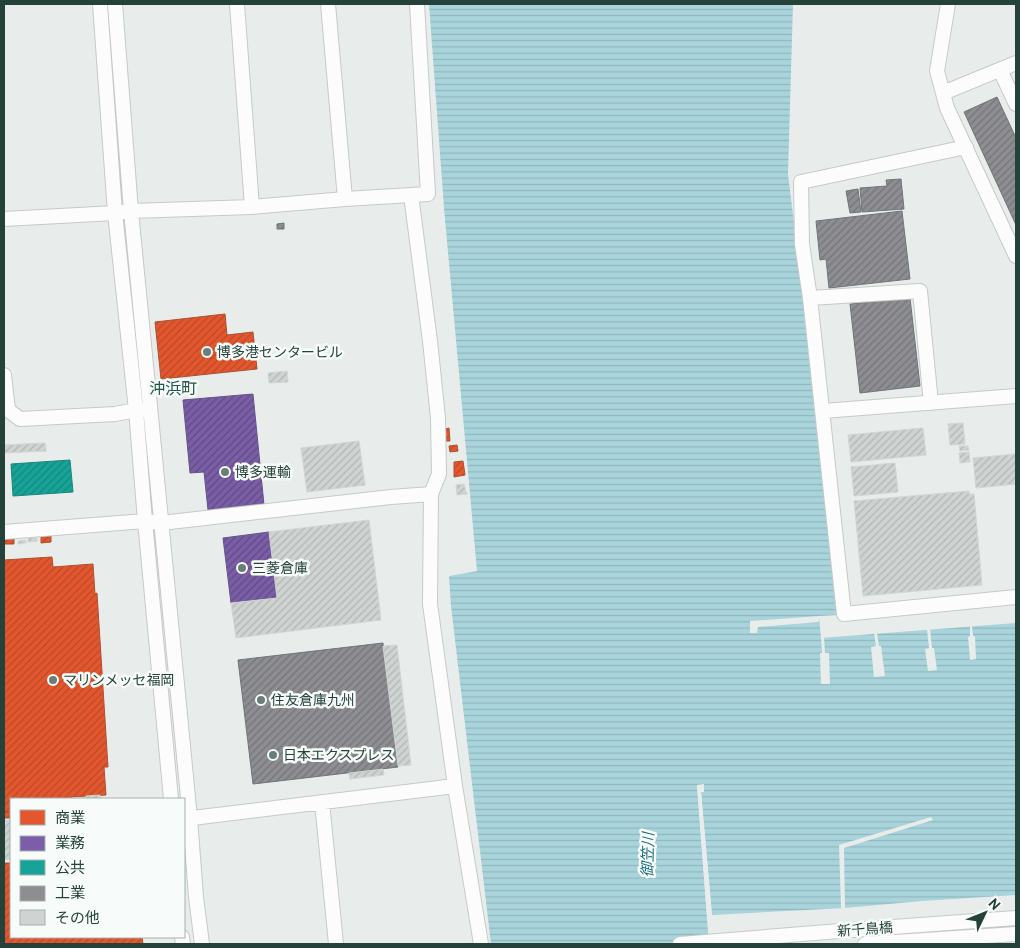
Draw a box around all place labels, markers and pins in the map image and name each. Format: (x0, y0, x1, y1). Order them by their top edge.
place label: 博多港センタービル (217, 344, 343, 362)
marker: 博多港センタービル (201, 346, 213, 358)
place label: 博多運輸 (235, 464, 291, 482)
marker: 博多運輸 (219, 466, 231, 478)
place label: 三菱倉庫 (252, 561, 308, 578)
marker: 三菱倉庫 (236, 562, 248, 574)
place label: マリンメッセ福岡 (63, 673, 175, 690)
marker: マリンメッセ福岡 (47, 674, 59, 686)
place label: 住友倉庫九州 (271, 692, 355, 710)
marker: 住友倉庫九州 (255, 694, 267, 706)
place label: 日本エクスプレス (283, 748, 395, 765)
marker: 日本エクスプレス (267, 749, 279, 761)

